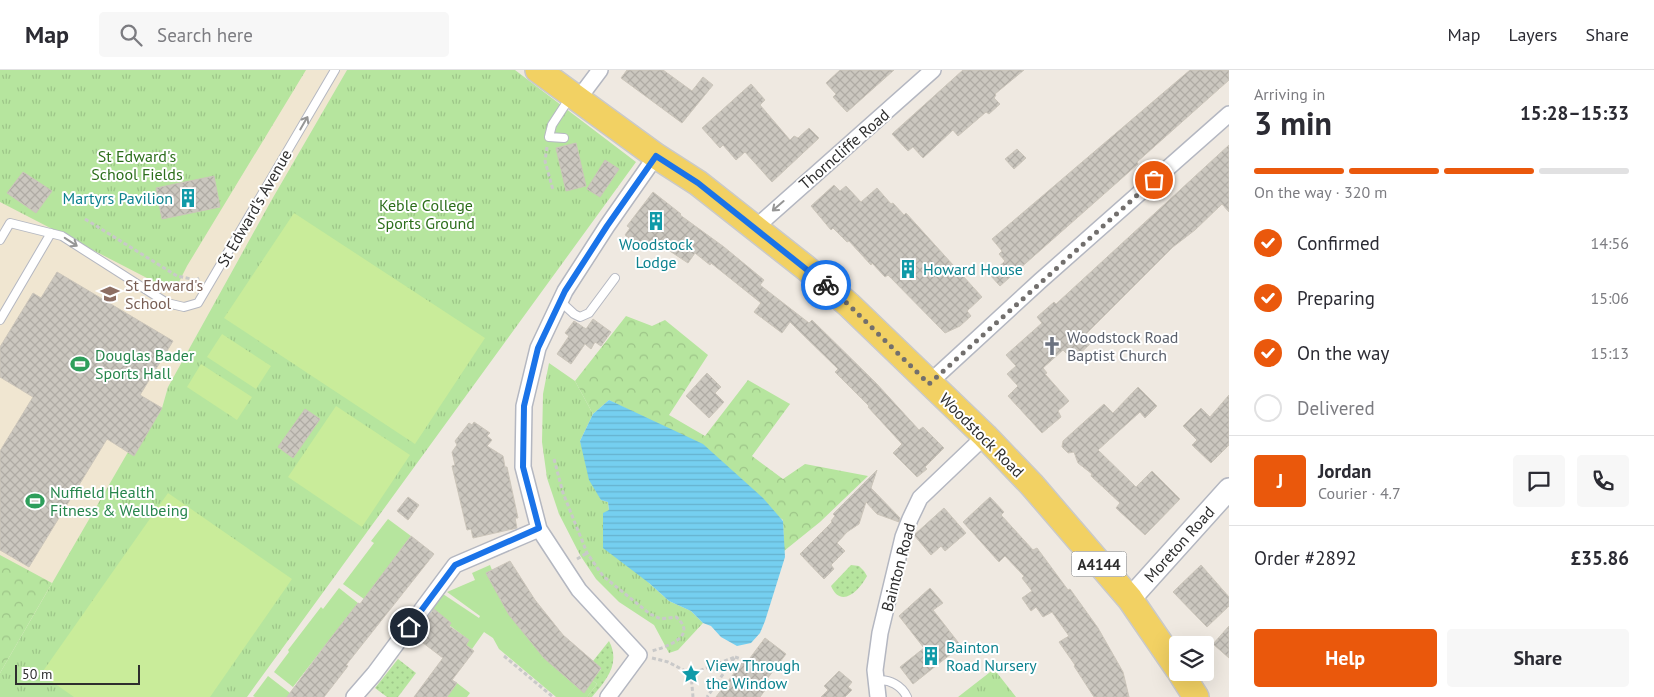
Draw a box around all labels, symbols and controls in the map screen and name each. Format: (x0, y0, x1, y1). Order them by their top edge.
search box (99, 12, 449, 57)
text: Map (25, 19, 69, 50)
icon: search (117, 21, 145, 49)
text: Search here (157, 23, 253, 47)
text: Map (1448, 23, 1480, 46)
text: Layers (1508, 23, 1557, 46)
text: Share (1585, 23, 1629, 46)
text: Arriving in (1254, 84, 1325, 104)
text: 15:28–15:33 (1520, 101, 1629, 125)
text: 3 min (1254, 102, 1332, 144)
street label: Thorncliffe Road (795, 104, 893, 194)
one-way arrow (299, 116, 309, 130)
park label: St Edward's School Fields (91, 146, 183, 184)
street label: St Edward's Avenue (212, 146, 296, 270)
pin (1133, 159, 1175, 201)
icon: bag (1140, 166, 1168, 194)
text: On the way · 320 m (1254, 182, 1387, 202)
building icon: Martyrs Pavilion (177, 187, 199, 209)
place label: Martyrs Pavilion (63, 188, 173, 208)
park label: Keble College Sports Ground (377, 195, 475, 233)
one-way arrow (772, 200, 785, 212)
building icon: Woodstock Lodge (645, 210, 667, 232)
icon: check (1254, 229, 1282, 257)
text: Confirmed (1297, 231, 1380, 255)
text: 14:56 (1591, 233, 1629, 253)
place label: Woodstock Lodge (619, 234, 693, 272)
one-way arrow (64, 237, 78, 247)
building icon: Howard House (897, 258, 919, 280)
place label: Howard House (923, 259, 1023, 279)
courier (801, 260, 851, 310)
icon: bike (812, 271, 840, 299)
place label: St Edward's School (125, 275, 204, 313)
school or university icon: St Edward's School (99, 283, 121, 305)
icon: check (1254, 284, 1282, 312)
text: Preparing (1297, 286, 1375, 310)
text: 15:06 (1591, 288, 1629, 308)
place label: Woodstock Road Baptist Church (1067, 327, 1178, 365)
church icon: Woodstock Road Baptist Church (1041, 335, 1063, 357)
icon: check (1254, 339, 1282, 367)
text: On the way (1297, 341, 1389, 365)
text: 15:13 (1591, 343, 1629, 363)
place label: Douglas Bader Sports Hall (95, 345, 195, 383)
sports icon: Douglas Bader Sports Hall (69, 353, 91, 375)
street label: Woodstock Road (936, 389, 1028, 481)
text: Delivered (1297, 396, 1375, 420)
button: chat (1513, 455, 1565, 507)
button: phone (1577, 455, 1629, 507)
text: Jordan (1318, 459, 1371, 483)
text: J (1277, 469, 1283, 493)
place label: Nuffield Health Fitness & Wellbeing (50, 482, 188, 520)
text: Courier · 4.7 (1318, 483, 1401, 503)
sports icon: Nuffield Health Fitness & Wellbeing (24, 490, 46, 512)
street label: Moreton Road (1140, 502, 1218, 586)
street label: Bainton Road (877, 520, 919, 614)
text: Order #2892 (1254, 546, 1357, 570)
text: £35.86 (1570, 546, 1629, 570)
road number: A4144 (1072, 552, 1126, 576)
pin (388, 606, 430, 648)
icon: home (395, 613, 423, 641)
button: Help (1254, 629, 1437, 687)
button: Share (1447, 629, 1629, 687)
map controls (1169, 636, 1214, 681)
button: layers (1169, 636, 1214, 681)
place label: Bainton Road Nursery (946, 637, 1037, 675)
building icon: Bainton Road Nursery (920, 645, 942, 667)
place label: View Through the Window (705, 655, 800, 693)
scale bar (15, 662, 140, 685)
place icon: View Through the Window (680, 663, 702, 685)
text: 50 m (22, 665, 52, 683)

